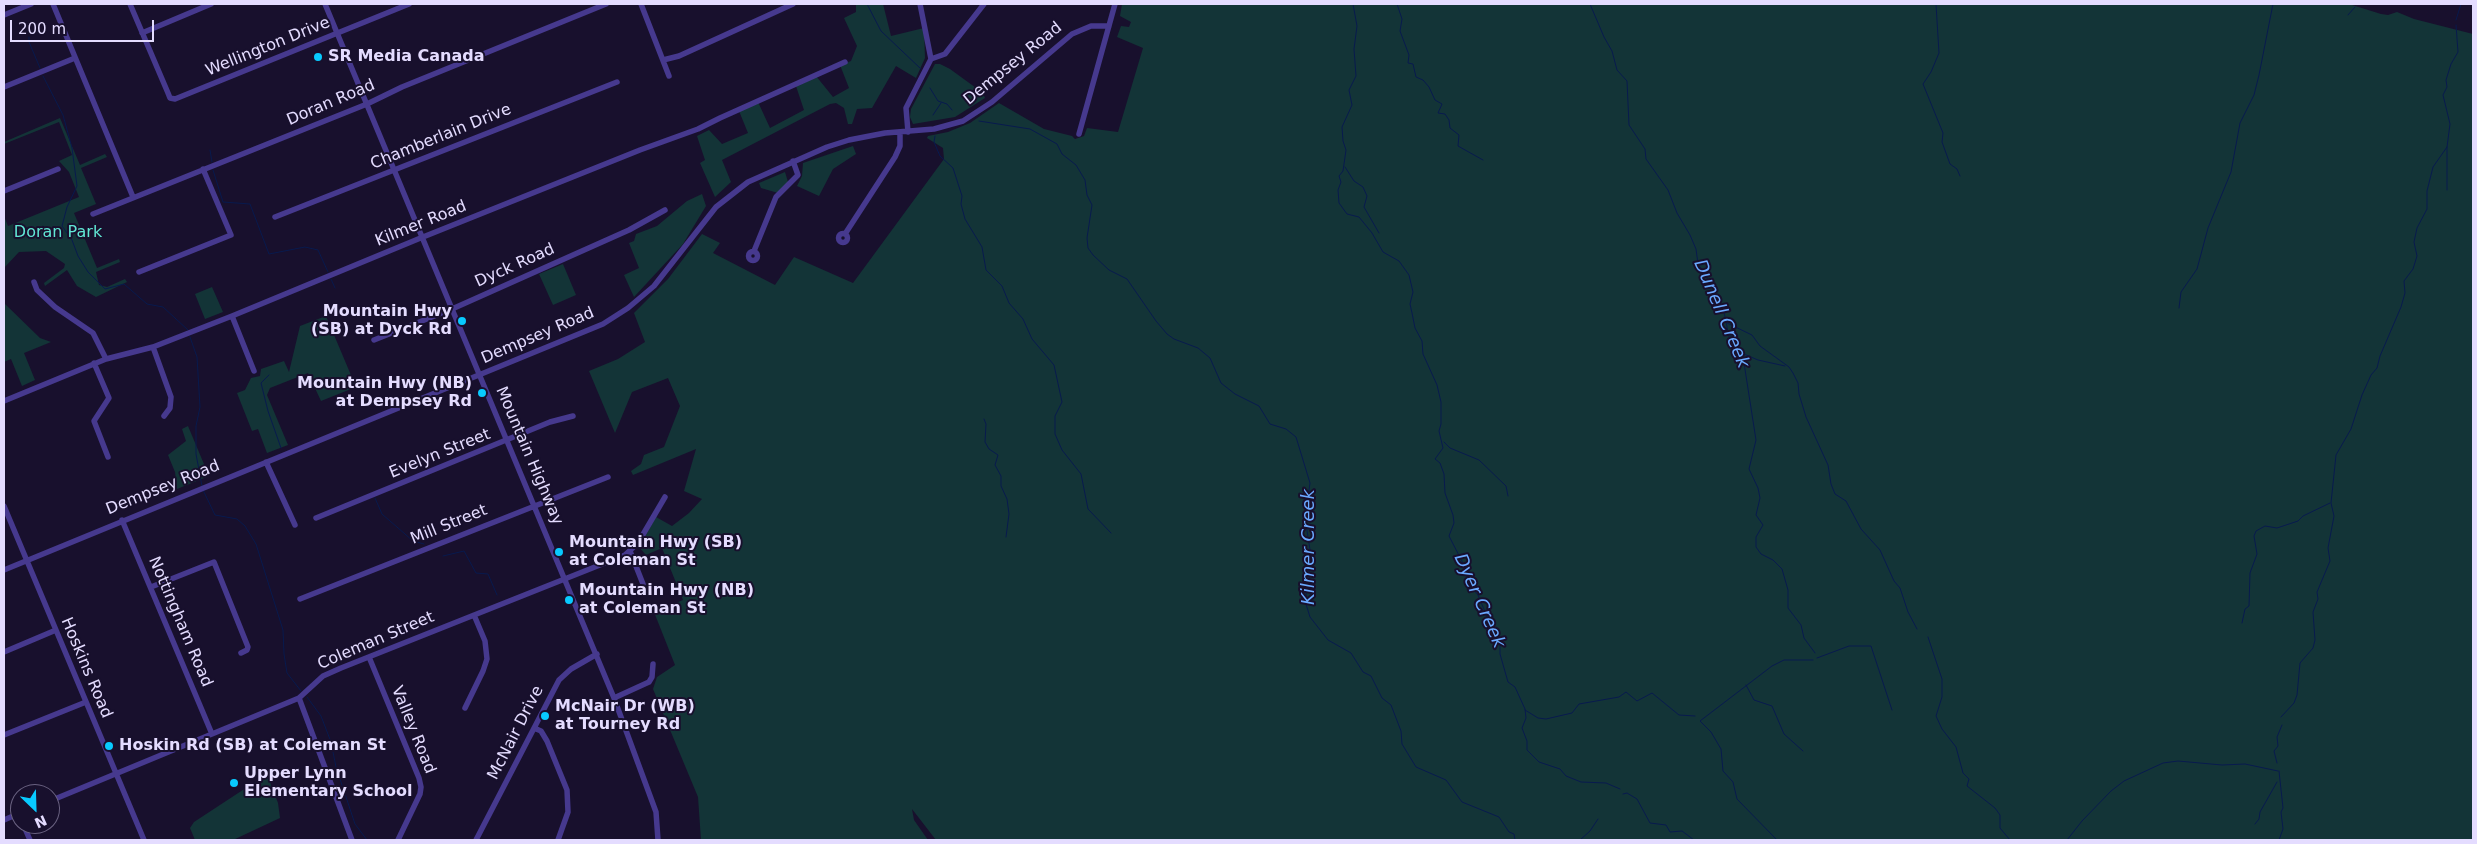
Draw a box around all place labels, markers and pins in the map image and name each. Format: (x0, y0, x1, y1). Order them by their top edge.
place label: SR Media Canada (328, 47, 484, 67)
marker: SR Media Canada (312, 51, 324, 63)
place label: Mountain Hwy (SB) at Dyck Rd (311, 302, 452, 340)
marker: Mountain Hwy (SB) at Dyck Rd (456, 315, 468, 327)
place label: Mountain Hwy (NB) at Dempsey Rd (297, 374, 472, 412)
marker: Mountain Hwy (NB) at Dempsey Rd (476, 387, 488, 399)
place label: Mountain Hwy (SB) at Coleman St (569, 533, 742, 571)
marker: Mountain Hwy (SB) at Coleman St (553, 546, 565, 558)
place label: Mountain Hwy (NB) at Coleman St (579, 581, 754, 619)
marker: Mountain Hwy (NB) at Coleman St (563, 594, 575, 606)
place label: McNair Dr (WB) at Tourney Rd (555, 697, 695, 735)
marker: McNair Dr (WB) at Tourney Rd (539, 710, 551, 722)
place label: Hoskin Rd (SB) at Coleman St (119, 736, 386, 756)
marker: Hoskin Rd (SB) at Coleman St (103, 740, 115, 752)
place label: Upper Lynn Elementary School (244, 764, 412, 802)
marker: Upper Lynn Elementary School (228, 777, 240, 789)

